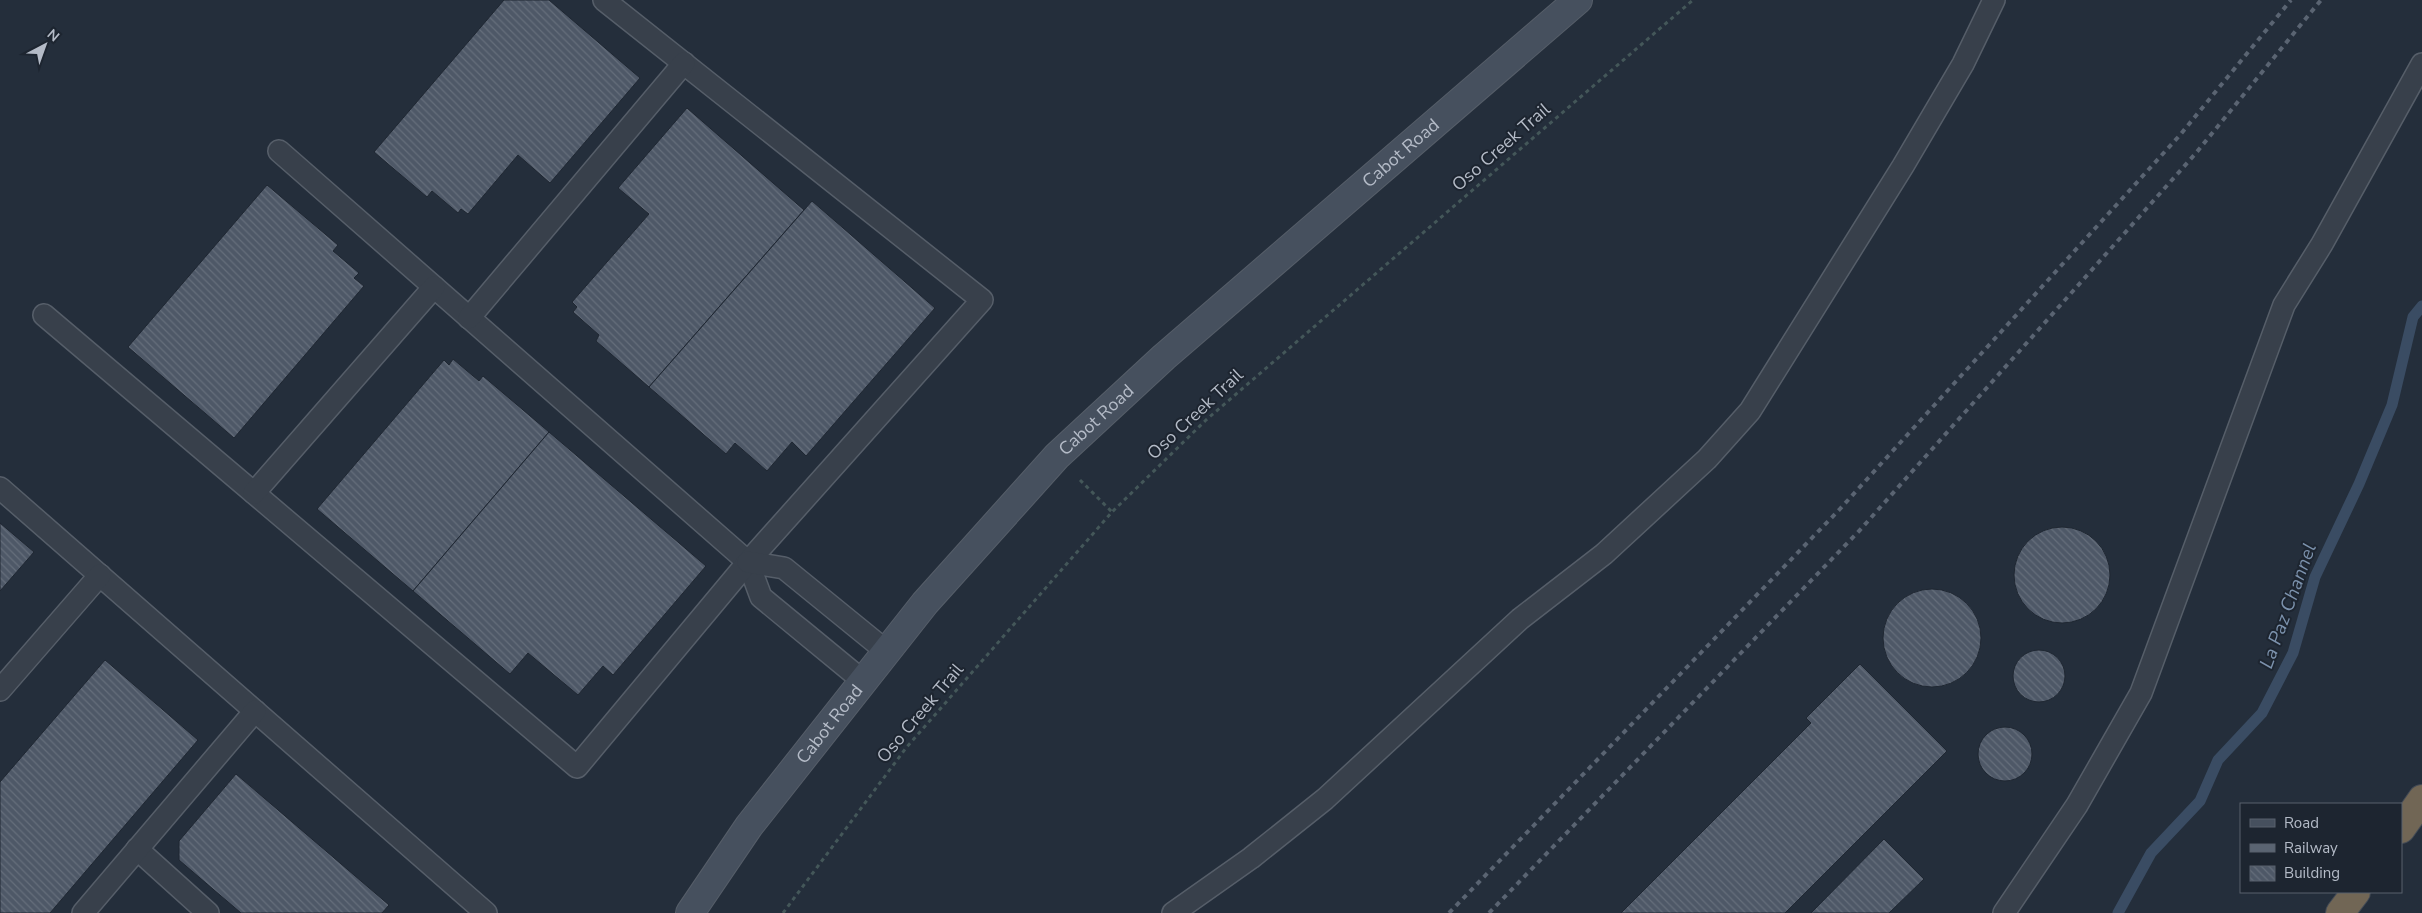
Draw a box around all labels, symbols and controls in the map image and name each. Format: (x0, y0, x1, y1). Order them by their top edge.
north arrow (20, 20, 70, 70)
text: N (43, 25, 63, 46)
street label: Oso Creek Trail (1447, 97, 1556, 196)
street label: Cabot Road (1357, 113, 1444, 193)
street label: Oso Creek Trail (1142, 363, 1249, 465)
street label: Cabot Road (1053, 379, 1139, 461)
water label: La Paz Channel (2253, 540, 2323, 672)
street label: Oso Creek Trail (871, 658, 969, 768)
street label: Cabot Road (791, 679, 868, 769)
legend (2240, 803, 2402, 893)
text: Road (2284, 813, 2319, 833)
text: Railway (2284, 838, 2338, 858)
text: Building (2284, 863, 2340, 883)

